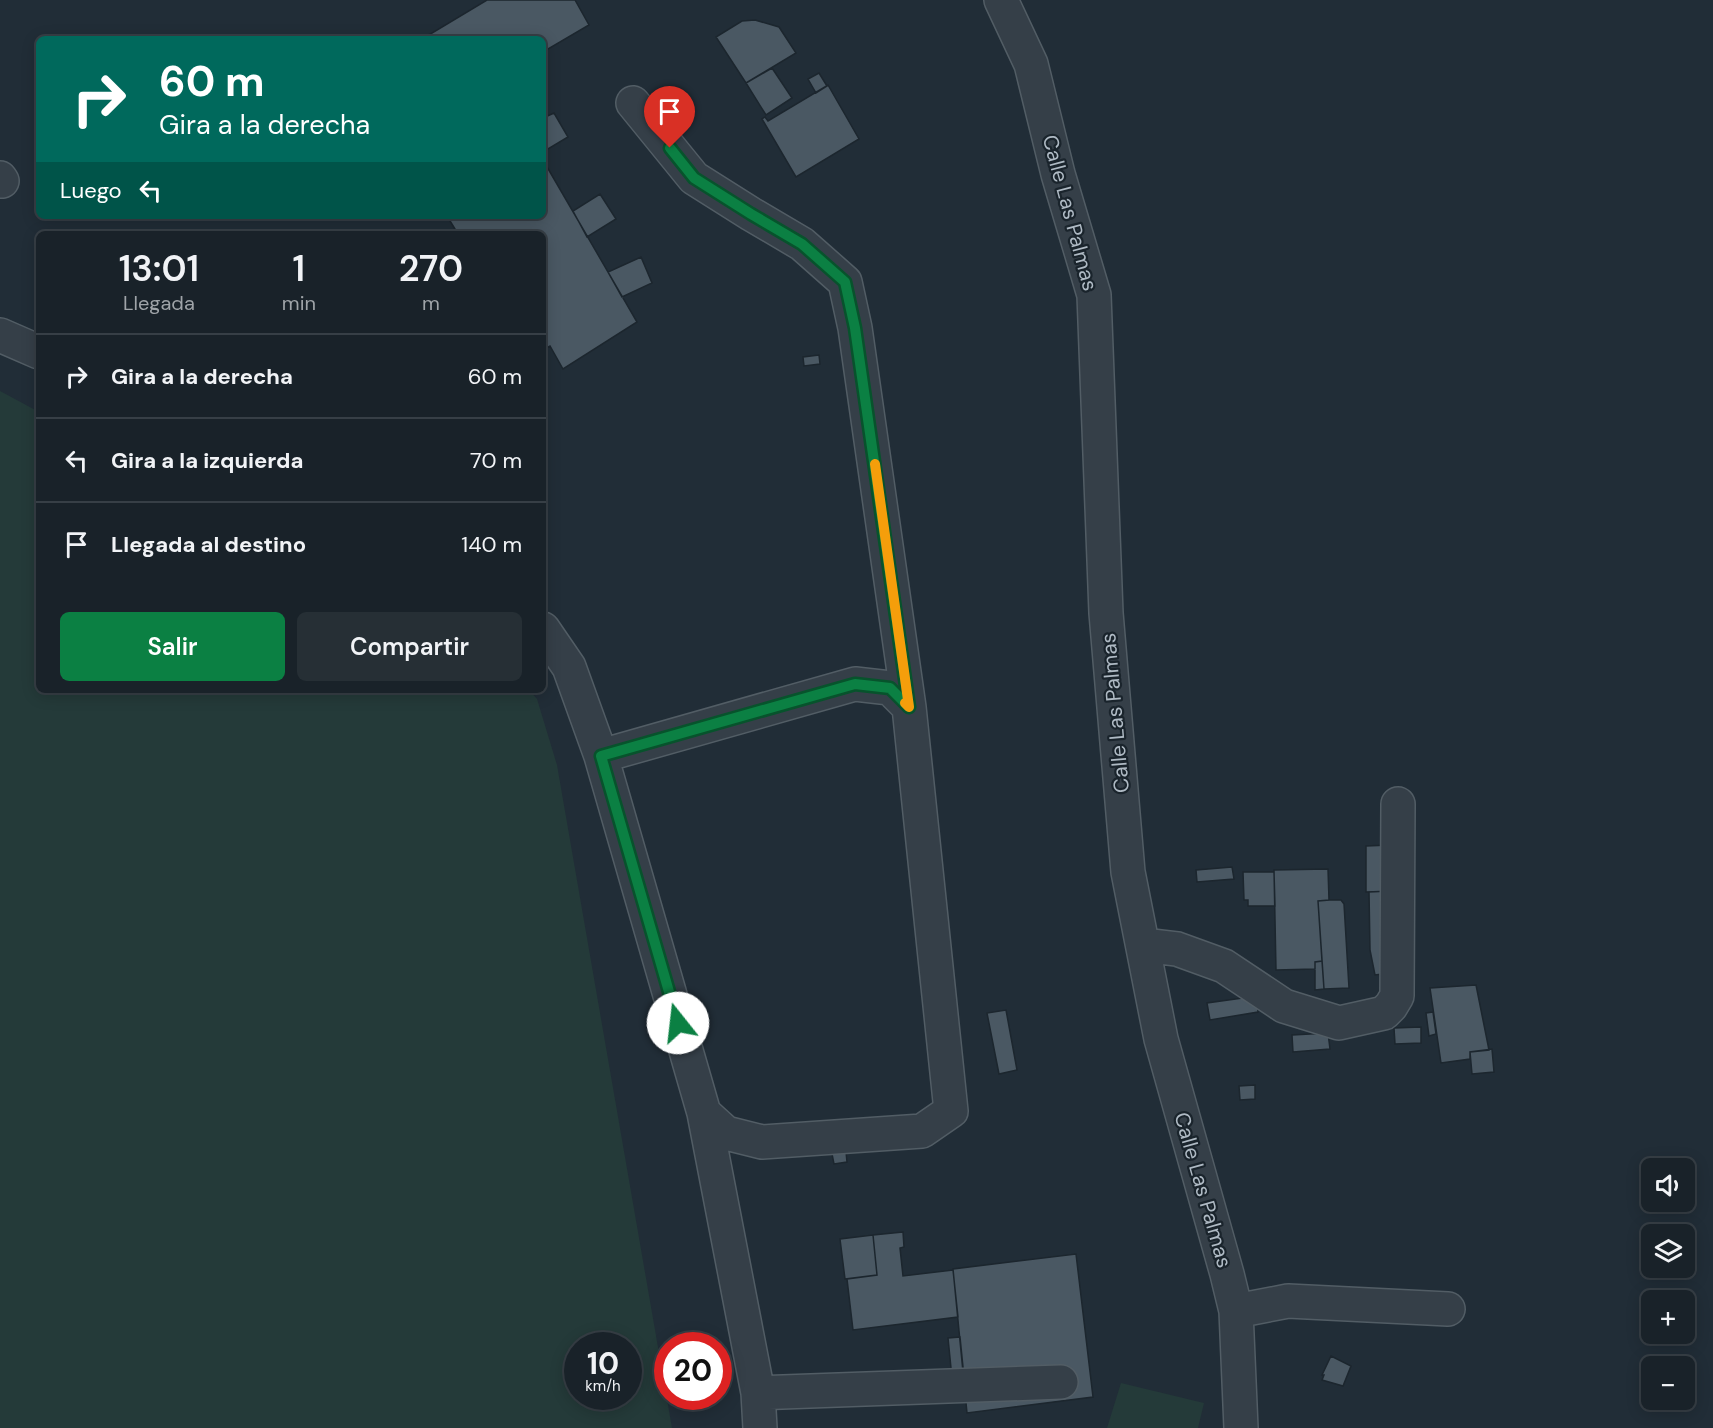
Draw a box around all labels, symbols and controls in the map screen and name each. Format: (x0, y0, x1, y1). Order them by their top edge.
text: 60 m (159, 54, 265, 109)
icon: right (60, 60, 138, 138)
pin (644, 86, 695, 148)
icon: arrive (653, 95, 686, 128)
text: Gira a la derecha (159, 107, 370, 142)
street label: Calle Las Palmas (1036, 132, 1104, 294)
icon: left (134, 174, 167, 207)
text: Luego (60, 176, 122, 205)
text: 13:01 (119, 245, 199, 292)
text: 1 (293, 245, 305, 292)
text: 270 (399, 245, 463, 292)
text: Llegada (123, 290, 195, 316)
text: min (282, 290, 316, 316)
text: m (422, 290, 440, 316)
icon: right (60, 360, 93, 393)
text: Gira a la derecha (111, 362, 293, 391)
text: 60 m (468, 362, 522, 391)
icon: left (60, 444, 93, 477)
text: Gira a la izquierda (111, 446, 303, 475)
text: 70 m (470, 446, 522, 475)
icon: arrive (60, 528, 93, 561)
text: Llegada al destino (111, 530, 306, 559)
text: 140 m (461, 530, 522, 559)
button: Salir (60, 612, 285, 681)
button: Compartir (297, 612, 522, 681)
street label: Calle Las Palmas (1094, 632, 1136, 794)
position arrow (646, 991, 710, 1055)
street label: Calle Las Palmas (1167, 1109, 1239, 1271)
map controls (1641, 1158, 1695, 1410)
button: sound (1641, 1158, 1695, 1212)
button: layers (1641, 1224, 1695, 1278)
button: + (1641, 1290, 1695, 1344)
speed limit sign: 20 (654, 1332, 732, 1410)
text: 10 (587, 1344, 619, 1383)
button: − (1641, 1356, 1695, 1410)
text: km/h (585, 1376, 621, 1396)

